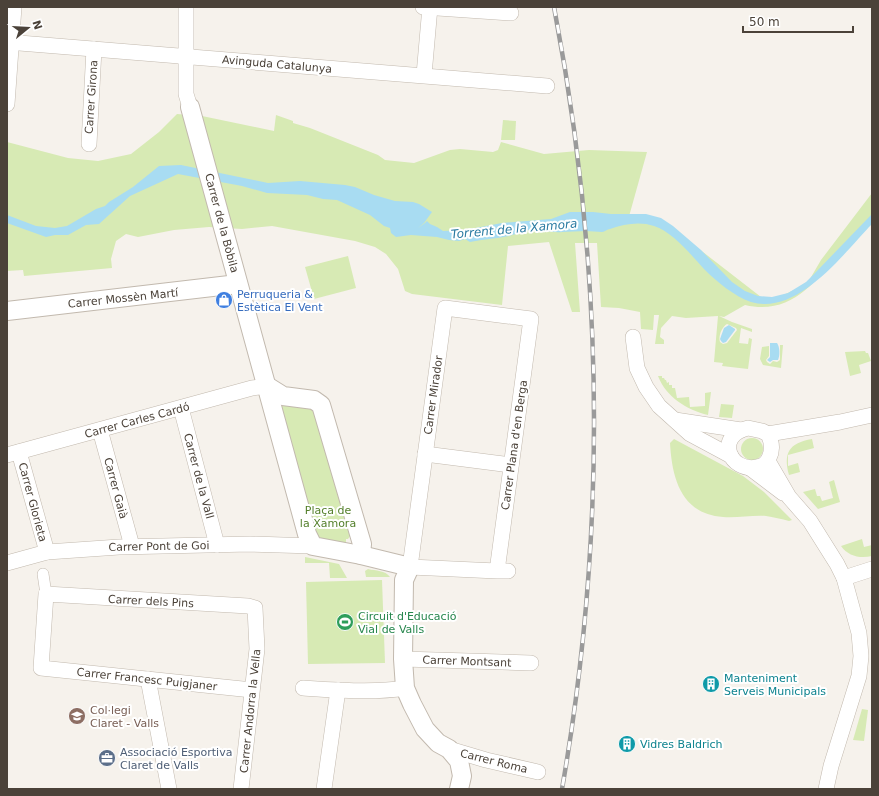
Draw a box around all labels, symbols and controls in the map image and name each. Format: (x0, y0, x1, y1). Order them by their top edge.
north arrow (8, 8, 48, 48)
scale bar (743, 8, 853, 34)
text: 50 m (749, 15, 780, 29)
text: N (29, 19, 45, 31)
street label: Avinguda Catalunya (221, 53, 332, 76)
street label: Carrer Girona (82, 60, 101, 134)
street label: Carrer de la Bòbila (202, 172, 241, 274)
water label: Torrent de la Xamora (450, 217, 578, 241)
street label: Carrer Mossèn Martí (67, 286, 180, 311)
place label: Perruqueria & Estètica El Vent (237, 288, 323, 314)
shop icon: Perruqueria & Estètica El Vent (214, 290, 234, 310)
street label: Carrer Mirador (422, 354, 446, 436)
street label: Carrer Plana d'en Berga (499, 379, 530, 511)
street label: Carrer Carles Cardó (83, 400, 191, 441)
street label: Carrer de la Vall (181, 432, 216, 520)
street label: Carrer Gaià (101, 456, 130, 520)
street label: Carrer Glorieta (16, 461, 49, 543)
park label: Plaça de la Xamora (300, 504, 356, 530)
street label: Carrer Pont de Goi (108, 539, 210, 554)
street label: Carrer dels Pins (108, 593, 195, 610)
place label: Circuit d'Educació Vial de Valls (358, 610, 457, 636)
sports icon: Circuit d'Educació Vial de Valls (335, 612, 355, 632)
street label: Carrer Andorra la Vella (238, 648, 263, 774)
street label: Carrer Montsant (422, 653, 512, 670)
street label: Carrer Francesc Puigjaner (76, 666, 218, 693)
place label: Manteniment Serveis Municipals (724, 672, 826, 698)
building icon: Manteniment Serveis Municipals (701, 674, 721, 694)
place label: Col·legi Claret - Valls (90, 704, 159, 730)
school or university icon: Col·legi Claret - Valls (67, 706, 87, 726)
building icon: Vidres Baldrich (617, 734, 637, 754)
place label: Vidres Baldrich (640, 738, 723, 751)
place label: Associació Esportiva Claret de Valls (120, 746, 232, 772)
street label: Carrer Roma (459, 747, 529, 776)
office icon: Associació Esportiva Claret de Valls (97, 748, 117, 768)

